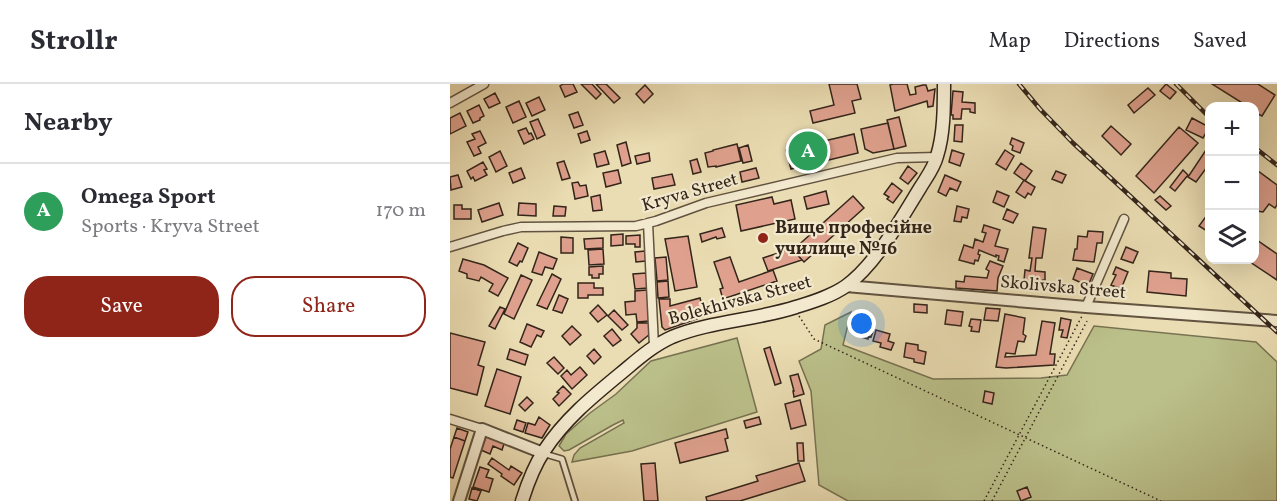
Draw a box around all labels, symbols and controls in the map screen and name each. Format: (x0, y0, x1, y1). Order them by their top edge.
text: Strollr (30, 22, 118, 61)
text: Map (989, 27, 1031, 56)
text: Directions (1064, 27, 1160, 56)
text: Saved (1193, 27, 1247, 56)
map controls (1205, 102, 1259, 264)
button: + (1205, 102, 1259, 156)
text: Nearby (24, 105, 113, 141)
pin: A (788, 128, 828, 174)
button: − (1205, 156, 1259, 210)
street label: Kryva Street (639, 167, 741, 219)
text: Omega Sport (81, 182, 215, 213)
text: A (36, 197, 51, 225)
text: 170 m (376, 197, 426, 225)
button: layers (1205, 210, 1259, 264)
text: Sports · Kryva Street (81, 213, 260, 241)
place label: Вище професійне училище №16 (775, 216, 932, 262)
marker: Вище професійне училище №16 (756, 231, 770, 245)
street label: Bolekhivska Street (666, 270, 814, 332)
street label: Skolivska Street (999, 270, 1127, 306)
button: Save (24, 276, 219, 337)
button: Share (231, 276, 426, 337)
your location (847, 309, 876, 338)

